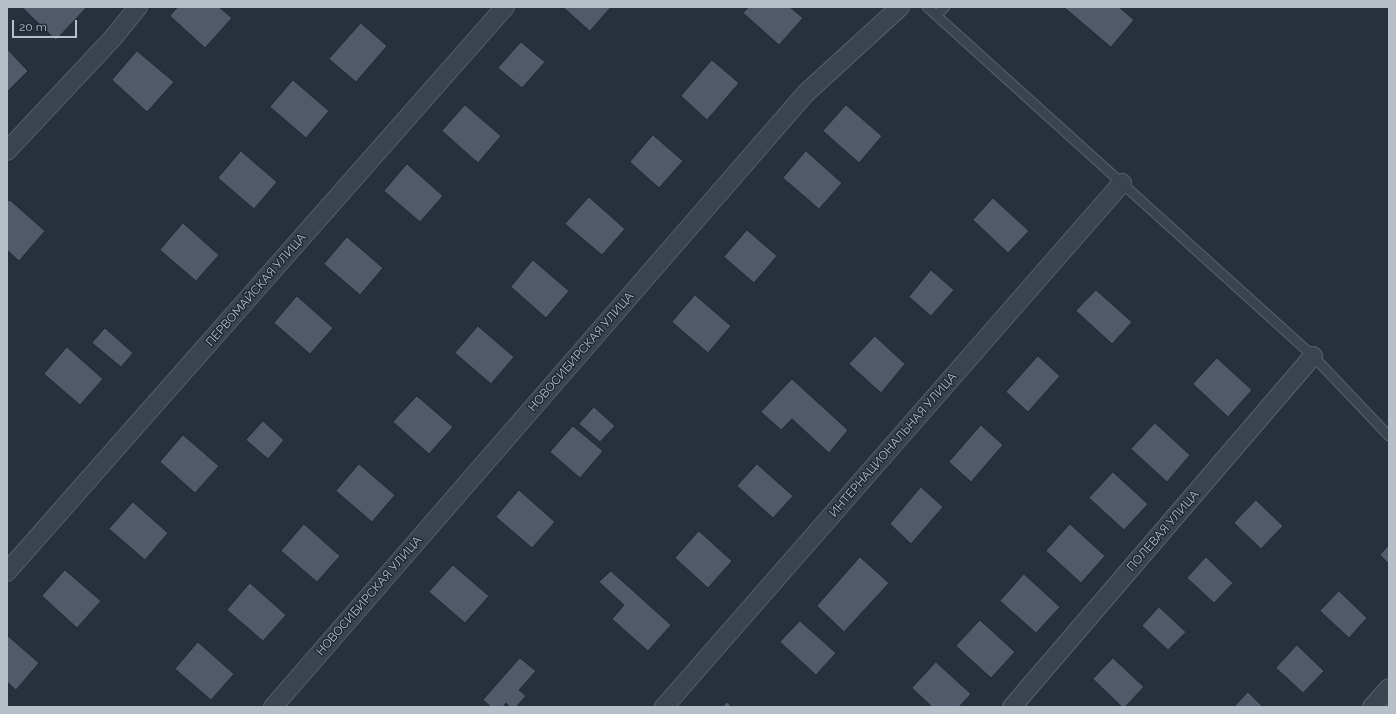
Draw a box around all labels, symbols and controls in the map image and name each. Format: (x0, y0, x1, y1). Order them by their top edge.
scale bar (14, 12, 79, 38)
text: 20 m (19, 20, 47, 34)
street label: ПЕРВОМАЙСКАЯ УЛИЦА (203, 231, 309, 349)
street label: НОВОСИБИРСКАЯ УЛИЦА (525, 289, 637, 415)
street label: ИНТЕРНАЦИОНАЛЬНАЯ УЛИЦА (826, 370, 960, 520)
street label: ПОЛЕВАЯ УЛИЦА (1124, 488, 1202, 574)
street label: НОВОСИБИРСКАЯ УЛИЦА (313, 533, 425, 659)

